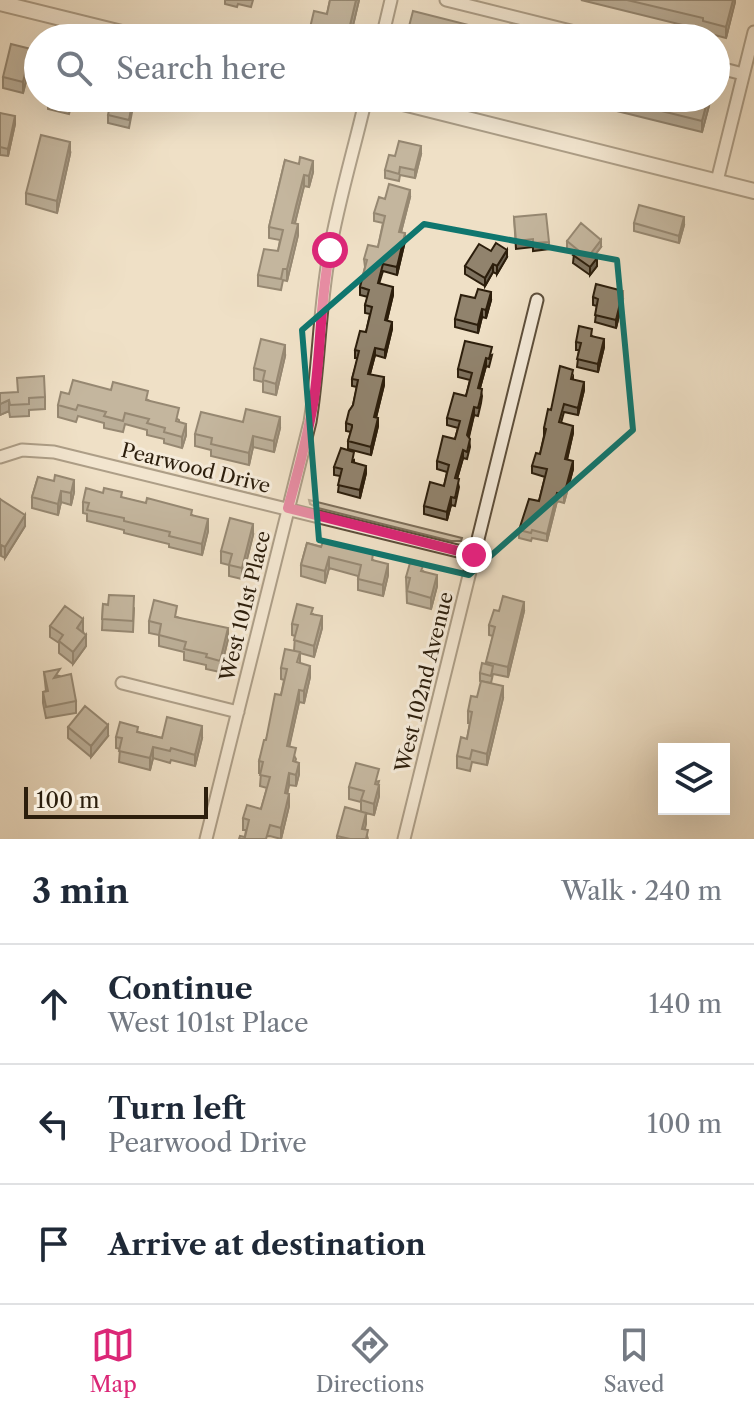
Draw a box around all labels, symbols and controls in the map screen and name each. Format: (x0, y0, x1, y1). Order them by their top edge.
search box (24, 24, 730, 112)
icon: search (52, 46, 96, 90)
text: Search here (116, 50, 286, 87)
route start (312, 232, 348, 268)
street label: Pearwood Drive (119, 438, 273, 498)
street label: West 101st Place (214, 528, 275, 685)
route end (456, 537, 492, 573)
street label: West 102nd Avenue (390, 589, 458, 776)
map controls (658, 743, 730, 815)
button: layers (658, 743, 730, 815)
scale bar (24, 783, 208, 819)
text: 100 m (36, 787, 99, 814)
text: 3 min (32, 870, 129, 912)
text: Walk · 240 m (561, 875, 722, 907)
text: Continue (108, 970, 253, 1007)
icon: ahead (32, 982, 76, 1026)
text: 140 m (648, 988, 722, 1020)
text: West 101st Place (108, 1007, 309, 1039)
text: Turn left (108, 1090, 245, 1127)
icon: left (32, 1102, 76, 1146)
text: 100 m (647, 1108, 722, 1140)
text: Pearwood Drive (108, 1127, 307, 1159)
icon: arrive (32, 1222, 76, 1266)
text: Arrive at destination (108, 1226, 426, 1263)
tab: Map (89, 1323, 137, 1398)
tab: Directions (316, 1323, 424, 1398)
tab: Saved (603, 1323, 664, 1398)

